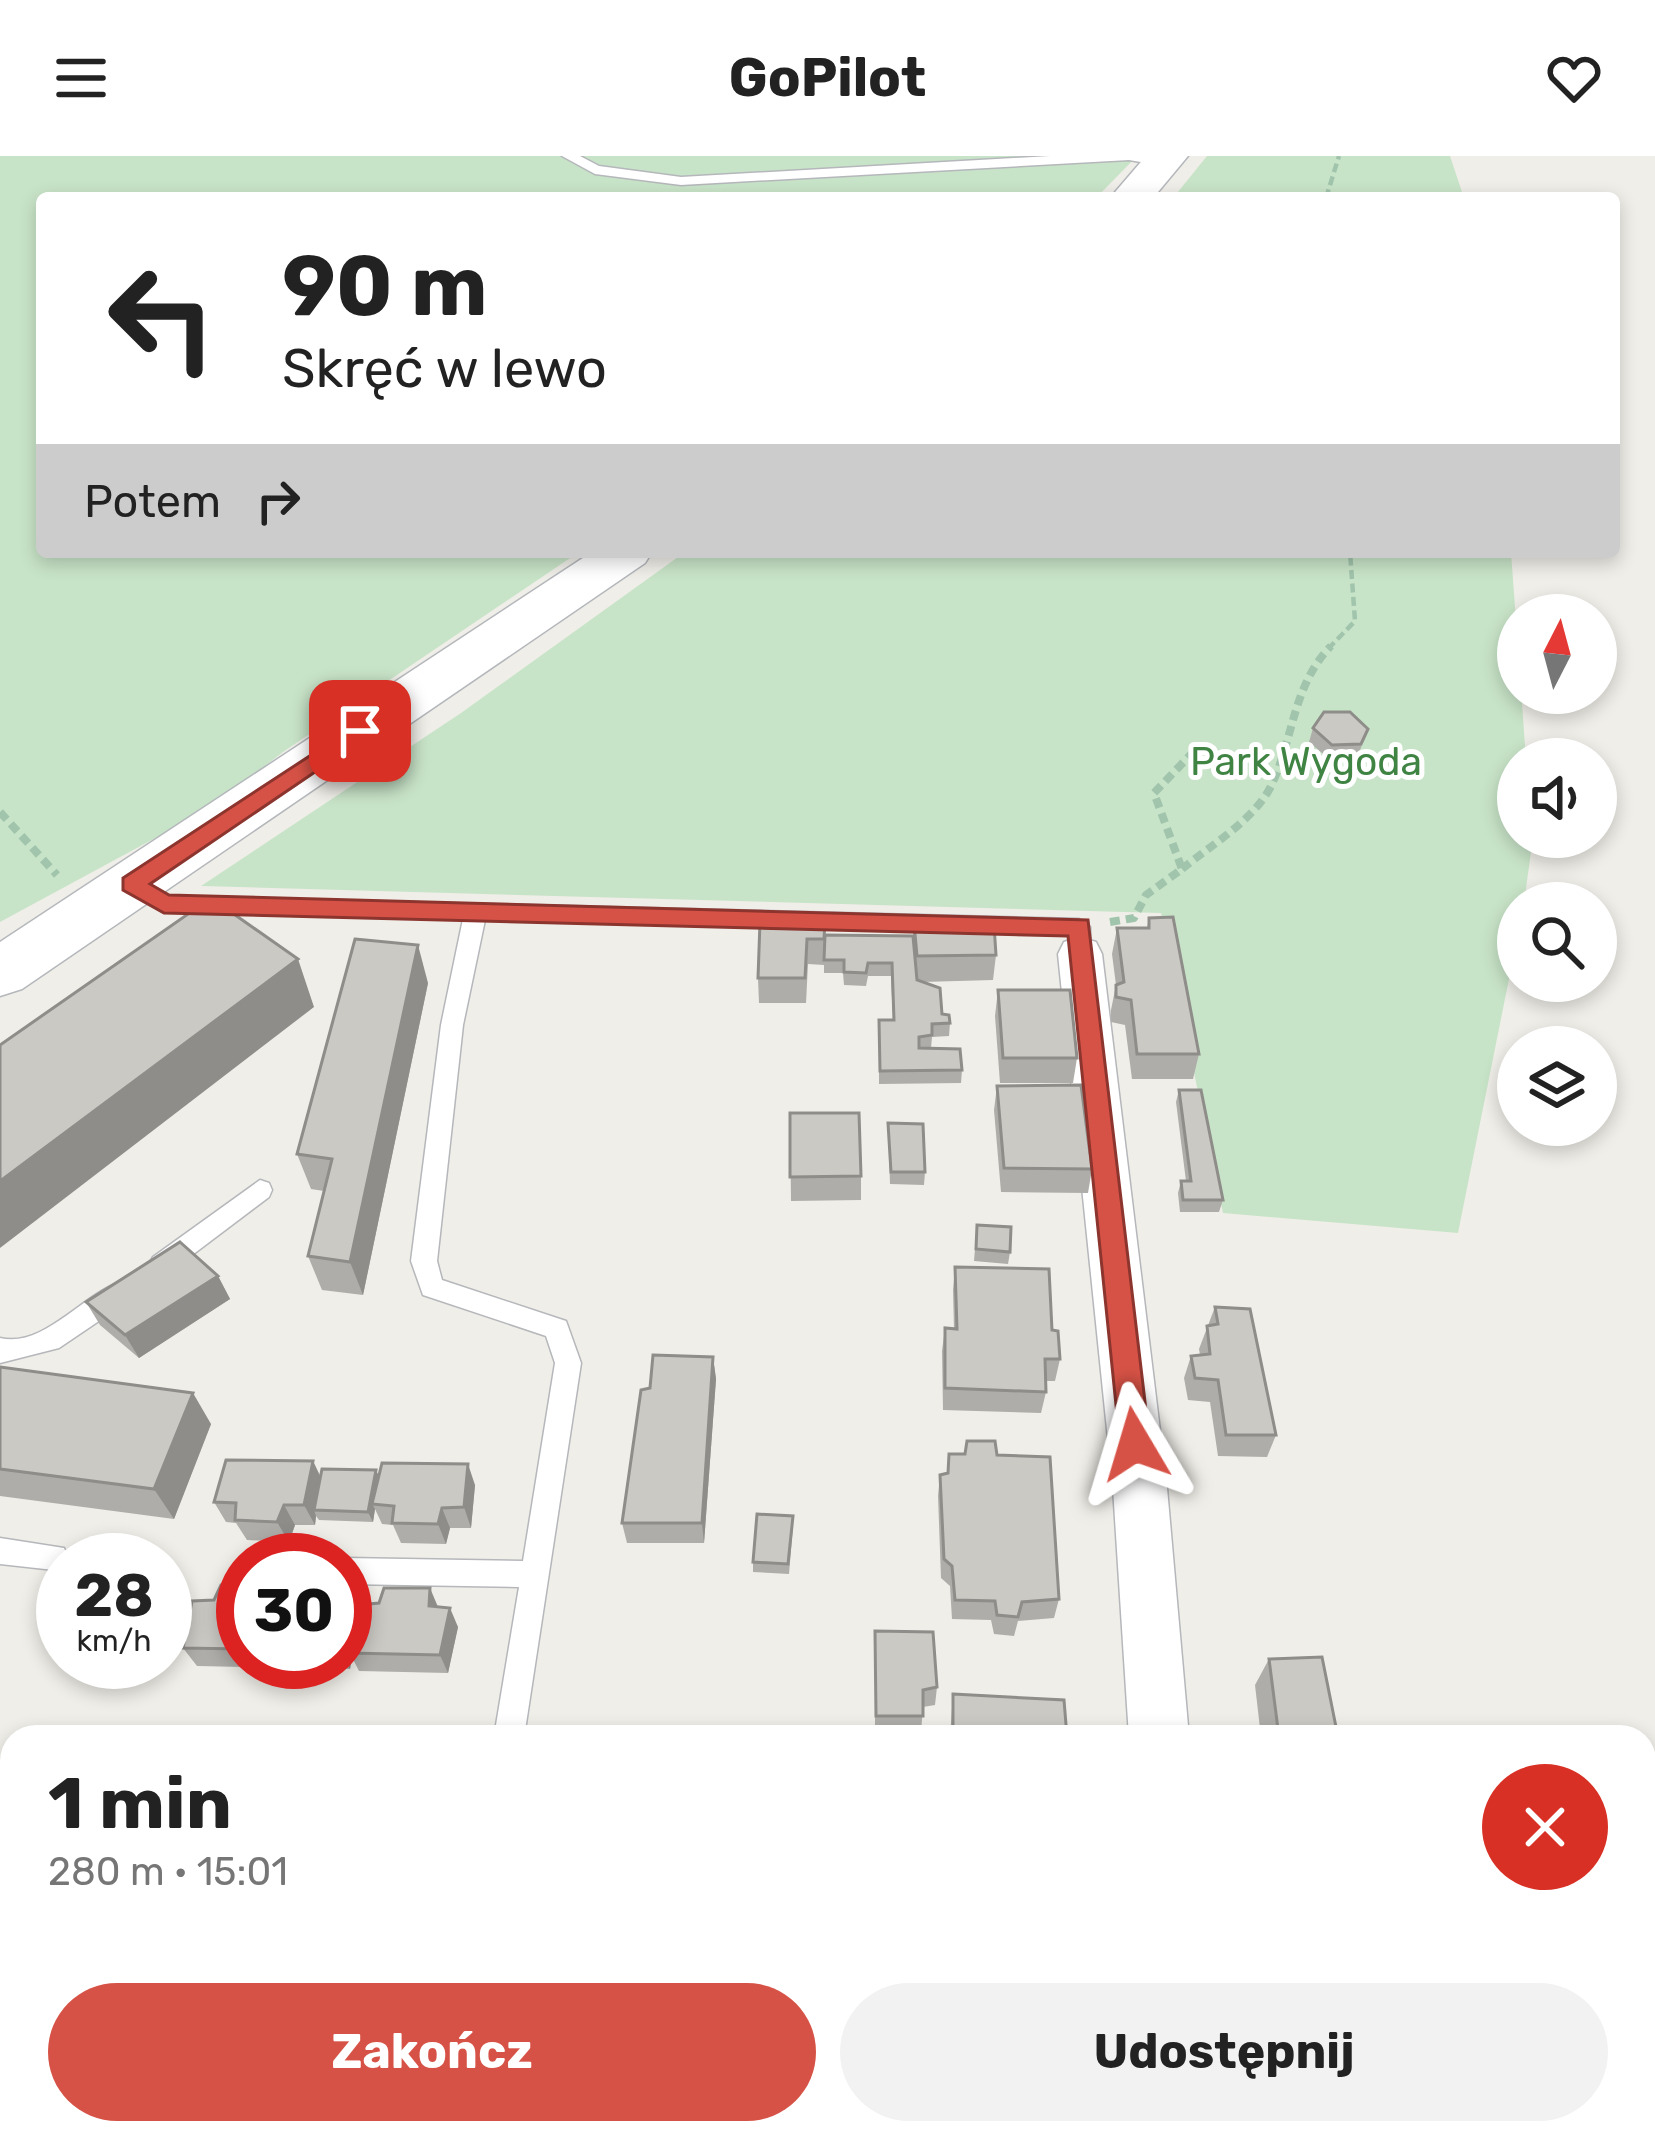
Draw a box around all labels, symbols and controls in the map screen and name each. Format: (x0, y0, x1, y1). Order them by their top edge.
icon: menu (48, 45, 114, 111)
icon: heart (1541, 45, 1607, 111)
text: GoPilot (729, 46, 926, 110)
text: 90 m (282, 236, 488, 336)
icon: left (84, 240, 240, 396)
text: Skręć w lewo (282, 337, 607, 401)
icon: right (245, 468, 311, 534)
text: Potem (84, 475, 221, 528)
north arrow (1497, 594, 1617, 714)
map controls (1497, 594, 1617, 1146)
pin (309, 680, 411, 782)
icon: arrive (327, 698, 393, 764)
button: sound (1497, 738, 1617, 858)
park label: Park Wygoda (1190, 739, 1422, 785)
button: search (1497, 882, 1617, 1002)
button: layers (1497, 1026, 1617, 1146)
position arrow (1072, 1381, 1198, 1507)
speed limit sign: 30 (216, 1533, 372, 1689)
text: 28 (74, 1560, 154, 1631)
text: km/h (77, 1623, 151, 1659)
text: 1 min (48, 1761, 232, 1846)
button: close (1482, 1764, 1608, 1890)
text: 280 m · 15:01 (48, 1849, 288, 1895)
button: Zakończ (48, 1983, 816, 2121)
button: Udostępnij (840, 1983, 1608, 2121)

